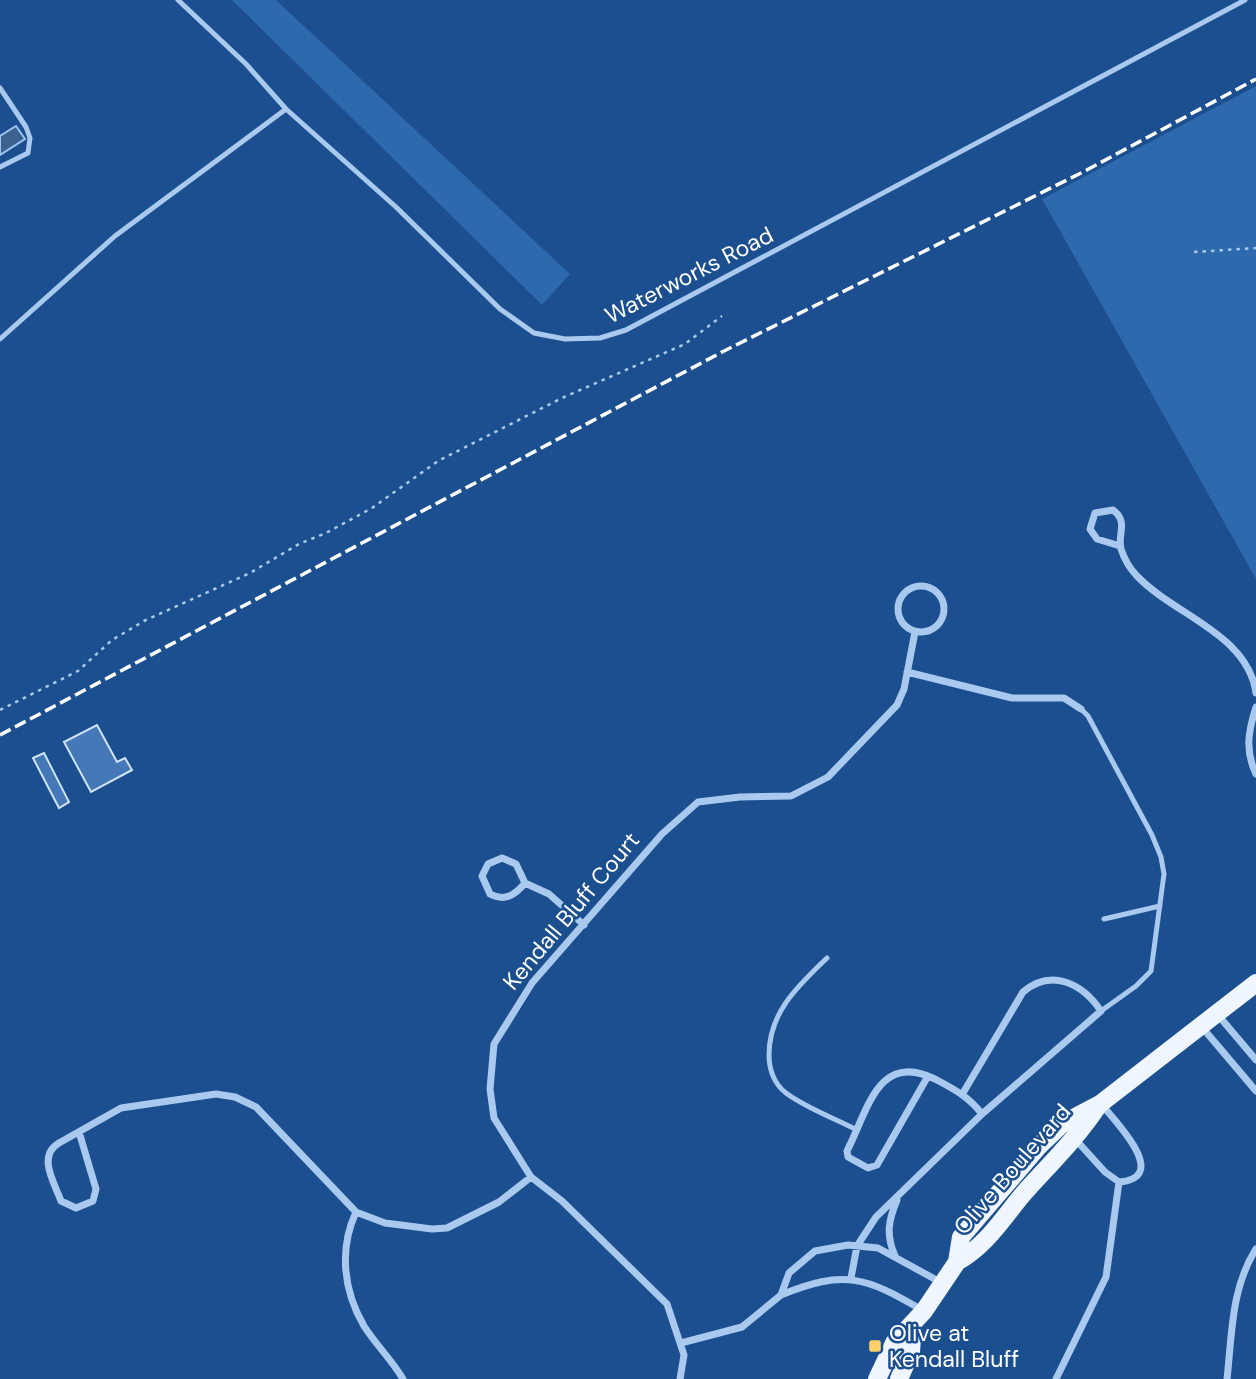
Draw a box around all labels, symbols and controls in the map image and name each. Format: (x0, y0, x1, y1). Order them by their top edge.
street label: Waterworks Road (600, 220, 778, 330)
street label: Kendall Bluff Court (496, 826, 646, 996)
street label: Olive Boulevard (947, 1097, 1077, 1241)
place label: Olive at Kendall Bluff (889, 1318, 1019, 1374)
marker: Olive at Kendall Bluff (867, 1338, 883, 1354)

